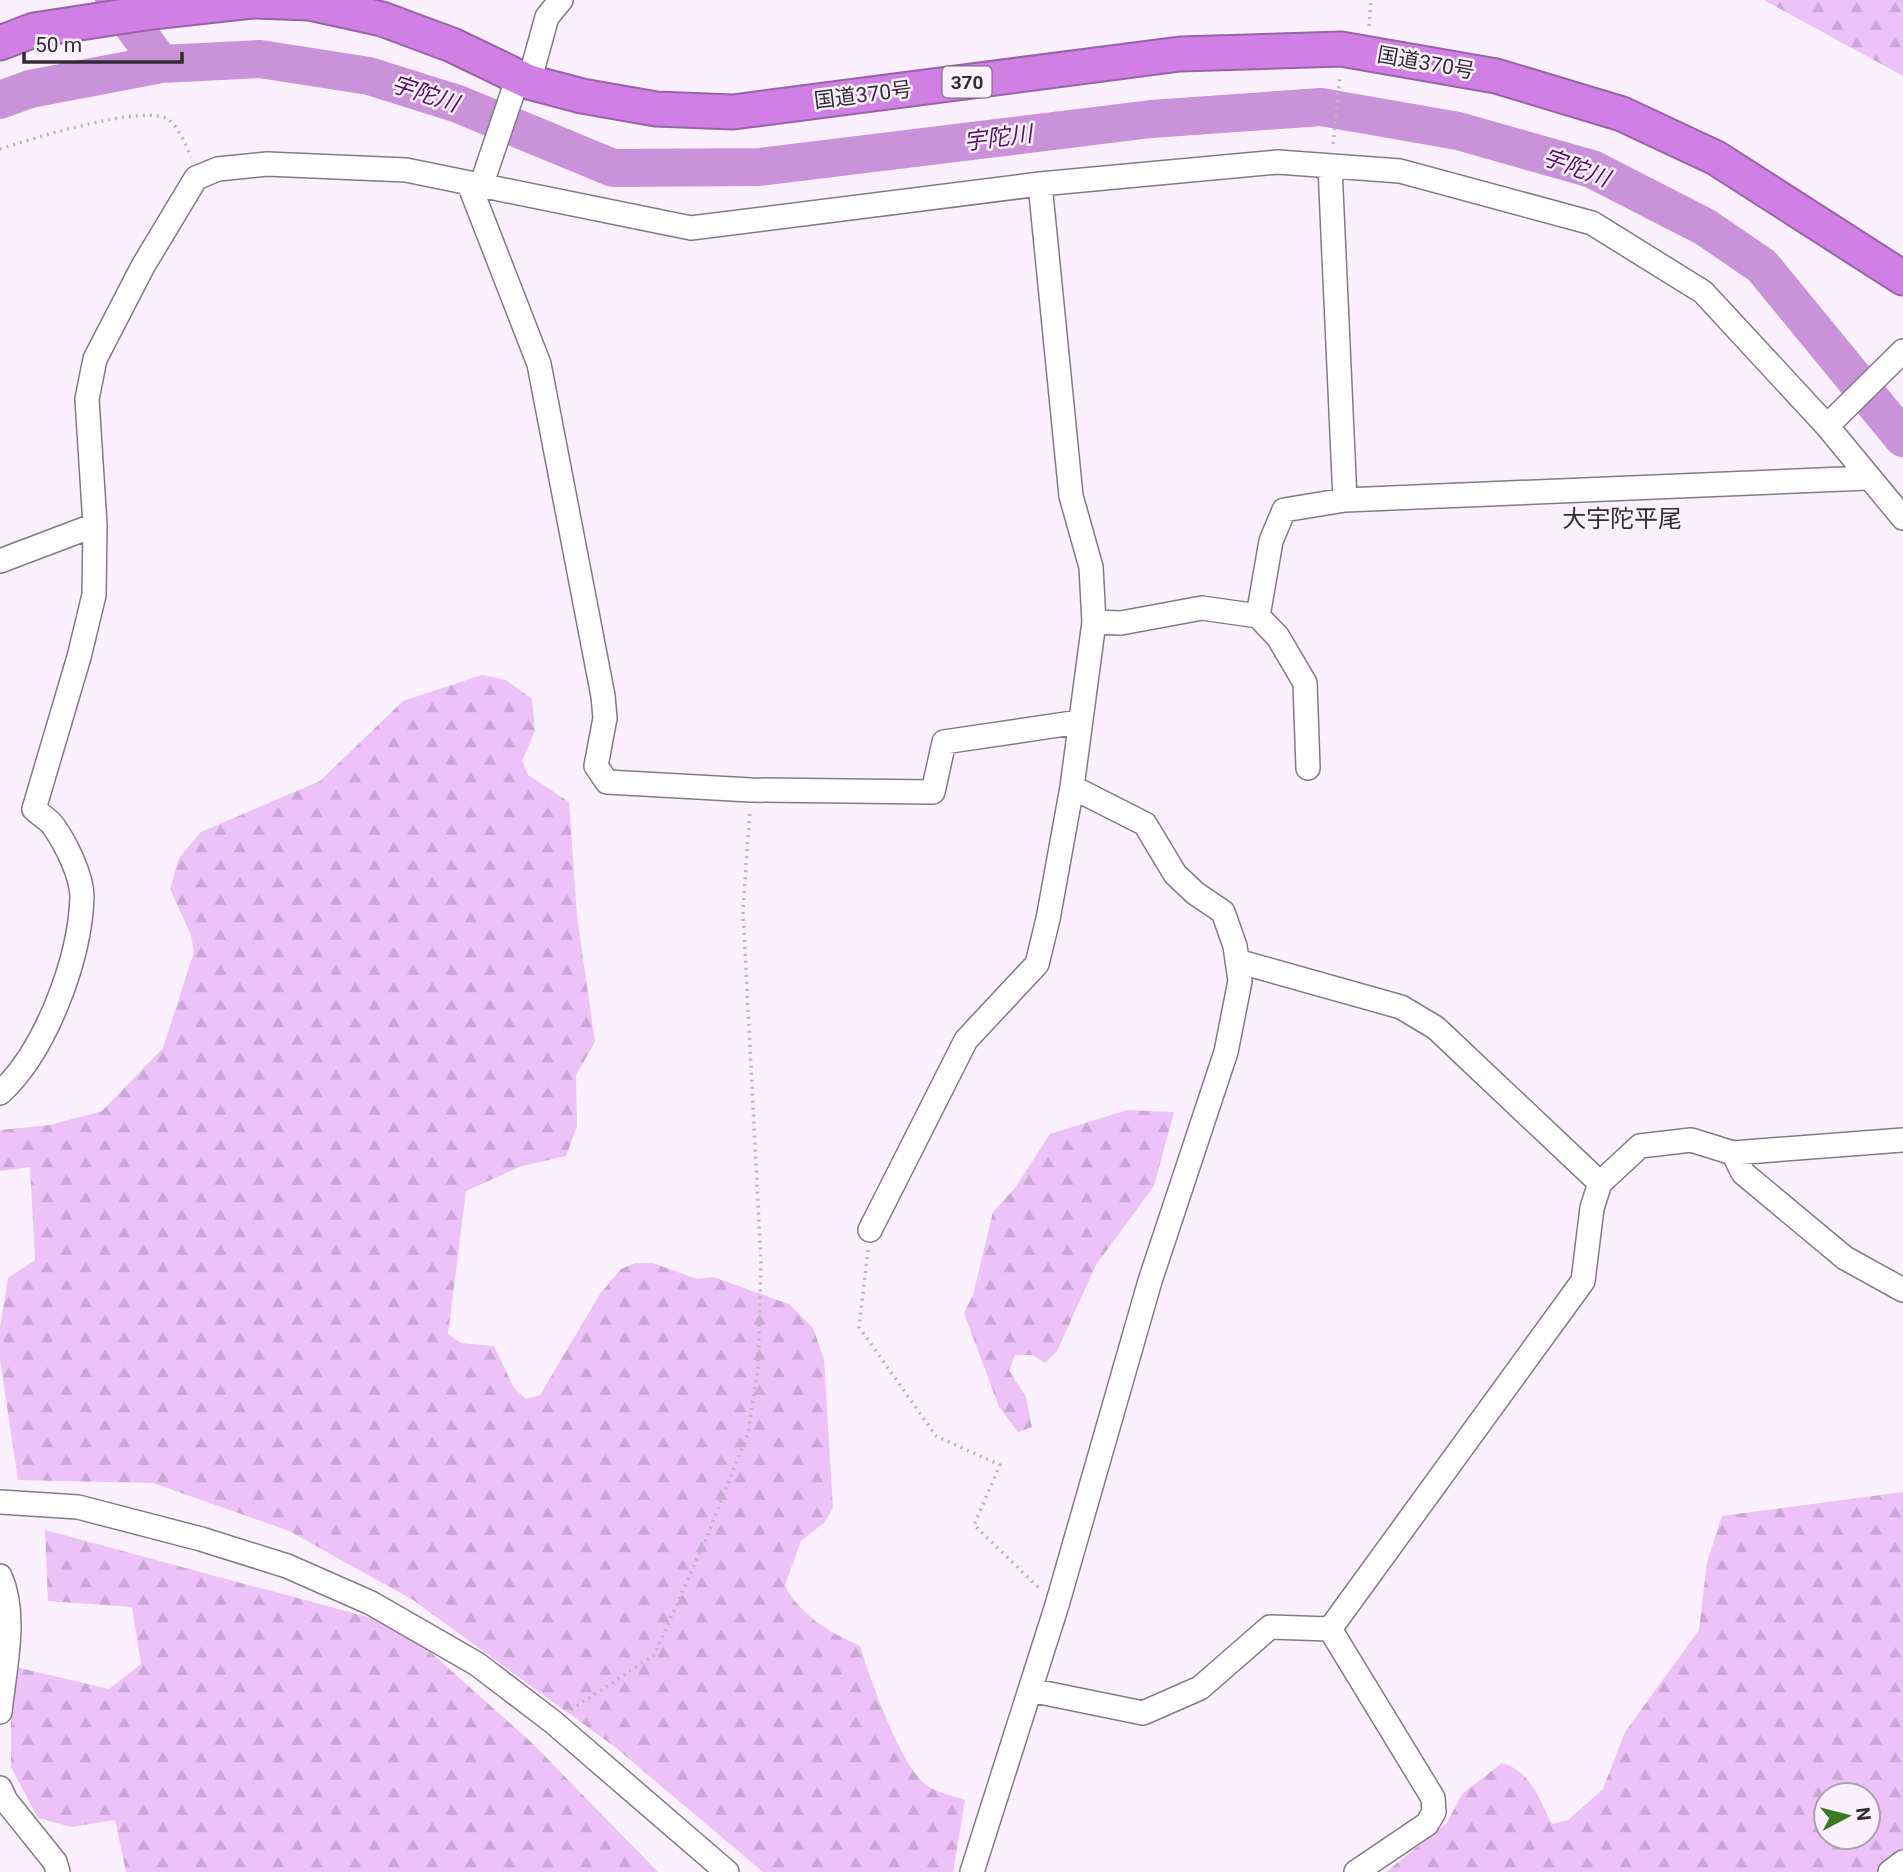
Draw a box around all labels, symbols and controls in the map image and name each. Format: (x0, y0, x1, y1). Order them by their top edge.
scale bar (24, 21, 182, 65)
text: 50 m (35, 33, 82, 57)
street label: 国道370号 (1375, 43, 1477, 83)
road number: 370 (942, 66, 992, 97)
water label: 宇陀川 (388, 70, 465, 118)
street label: 国道370号 (813, 77, 913, 113)
water label: 宇陀川 (962, 120, 1037, 156)
water label: 宇陀川 (1539, 144, 1616, 194)
district label: 大宇陀平尾 (1562, 505, 1682, 533)
north arrow (1812, 1781, 1882, 1851)
text: N (1851, 1806, 1876, 1822)

